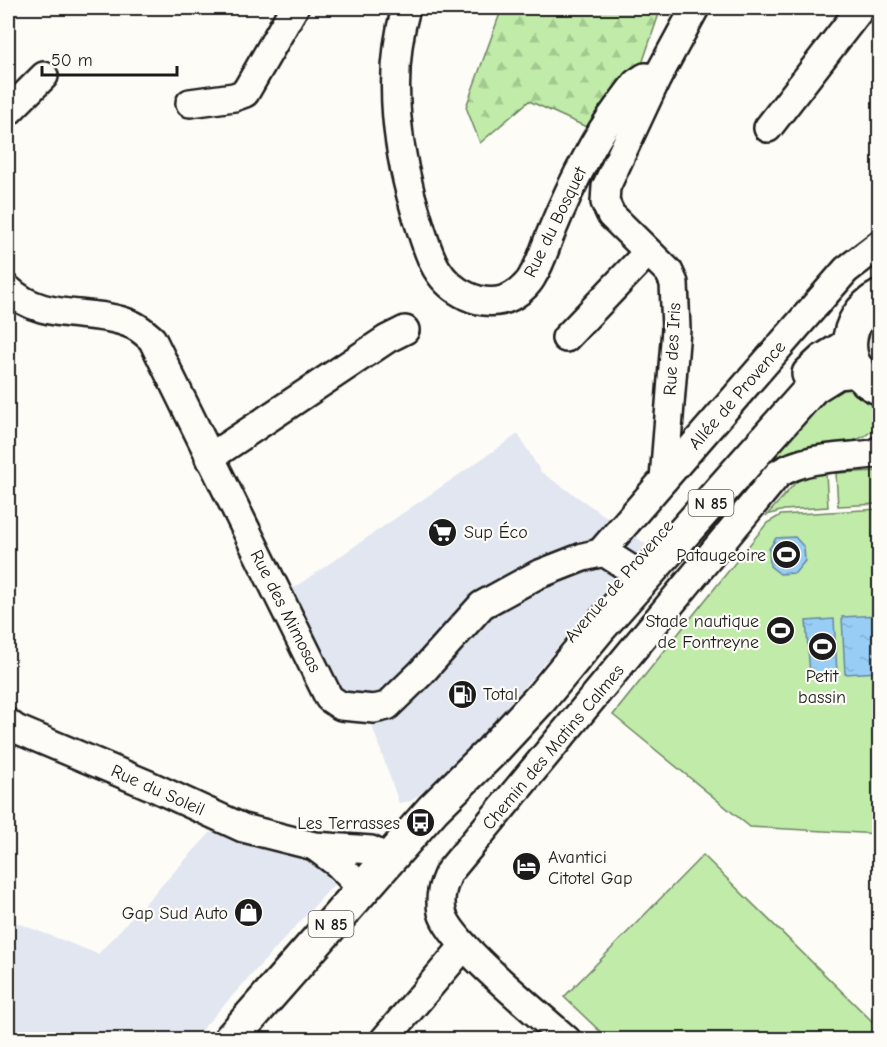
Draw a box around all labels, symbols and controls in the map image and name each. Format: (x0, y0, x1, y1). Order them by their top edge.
scale bar (42, 39, 177, 77)
text: 50 m (51, 50, 93, 71)
street label: Rue du Bosquet (520, 163, 592, 281)
street label: Rue des Iris (660, 302, 685, 396)
street label: Allée de Provence (684, 337, 790, 454)
road number: N 85 (688, 490, 734, 516)
supermarket icon: Sup Éco (427, 516, 459, 548)
street label: Avenue de Provence (560, 516, 678, 647)
place label: Sup Éco (464, 521, 528, 543)
sports icon: Pataugeoire (771, 539, 803, 571)
place label: Pataugeoire (676, 545, 766, 566)
street label: Rue des Mimosas (246, 546, 325, 676)
place label: Stade nautique de Fontreyne (645, 611, 759, 653)
sports icon: Stade nautique de Fontreyne (764, 615, 796, 647)
sports icon: Petit bassin (806, 631, 838, 663)
street label: Chemin des Matins Calmes (478, 660, 629, 834)
place label: Petit bassin (798, 666, 846, 708)
fuel station icon: Total (446, 678, 478, 710)
place label: Total (483, 684, 518, 705)
street label: Rue du Soleil (108, 760, 208, 820)
bus stop icon: Les Terrasses (405, 807, 437, 839)
place label: Les Terrasses (297, 813, 400, 834)
place label: Avantici Citotel Gap (548, 847, 632, 889)
hotel icon: Avantici Citotel Gap (511, 851, 543, 883)
shop icon: Gap Sud Auto (233, 897, 265, 929)
place label: Gap Sud Auto (122, 903, 228, 924)
road number: N 85 (308, 911, 354, 937)

